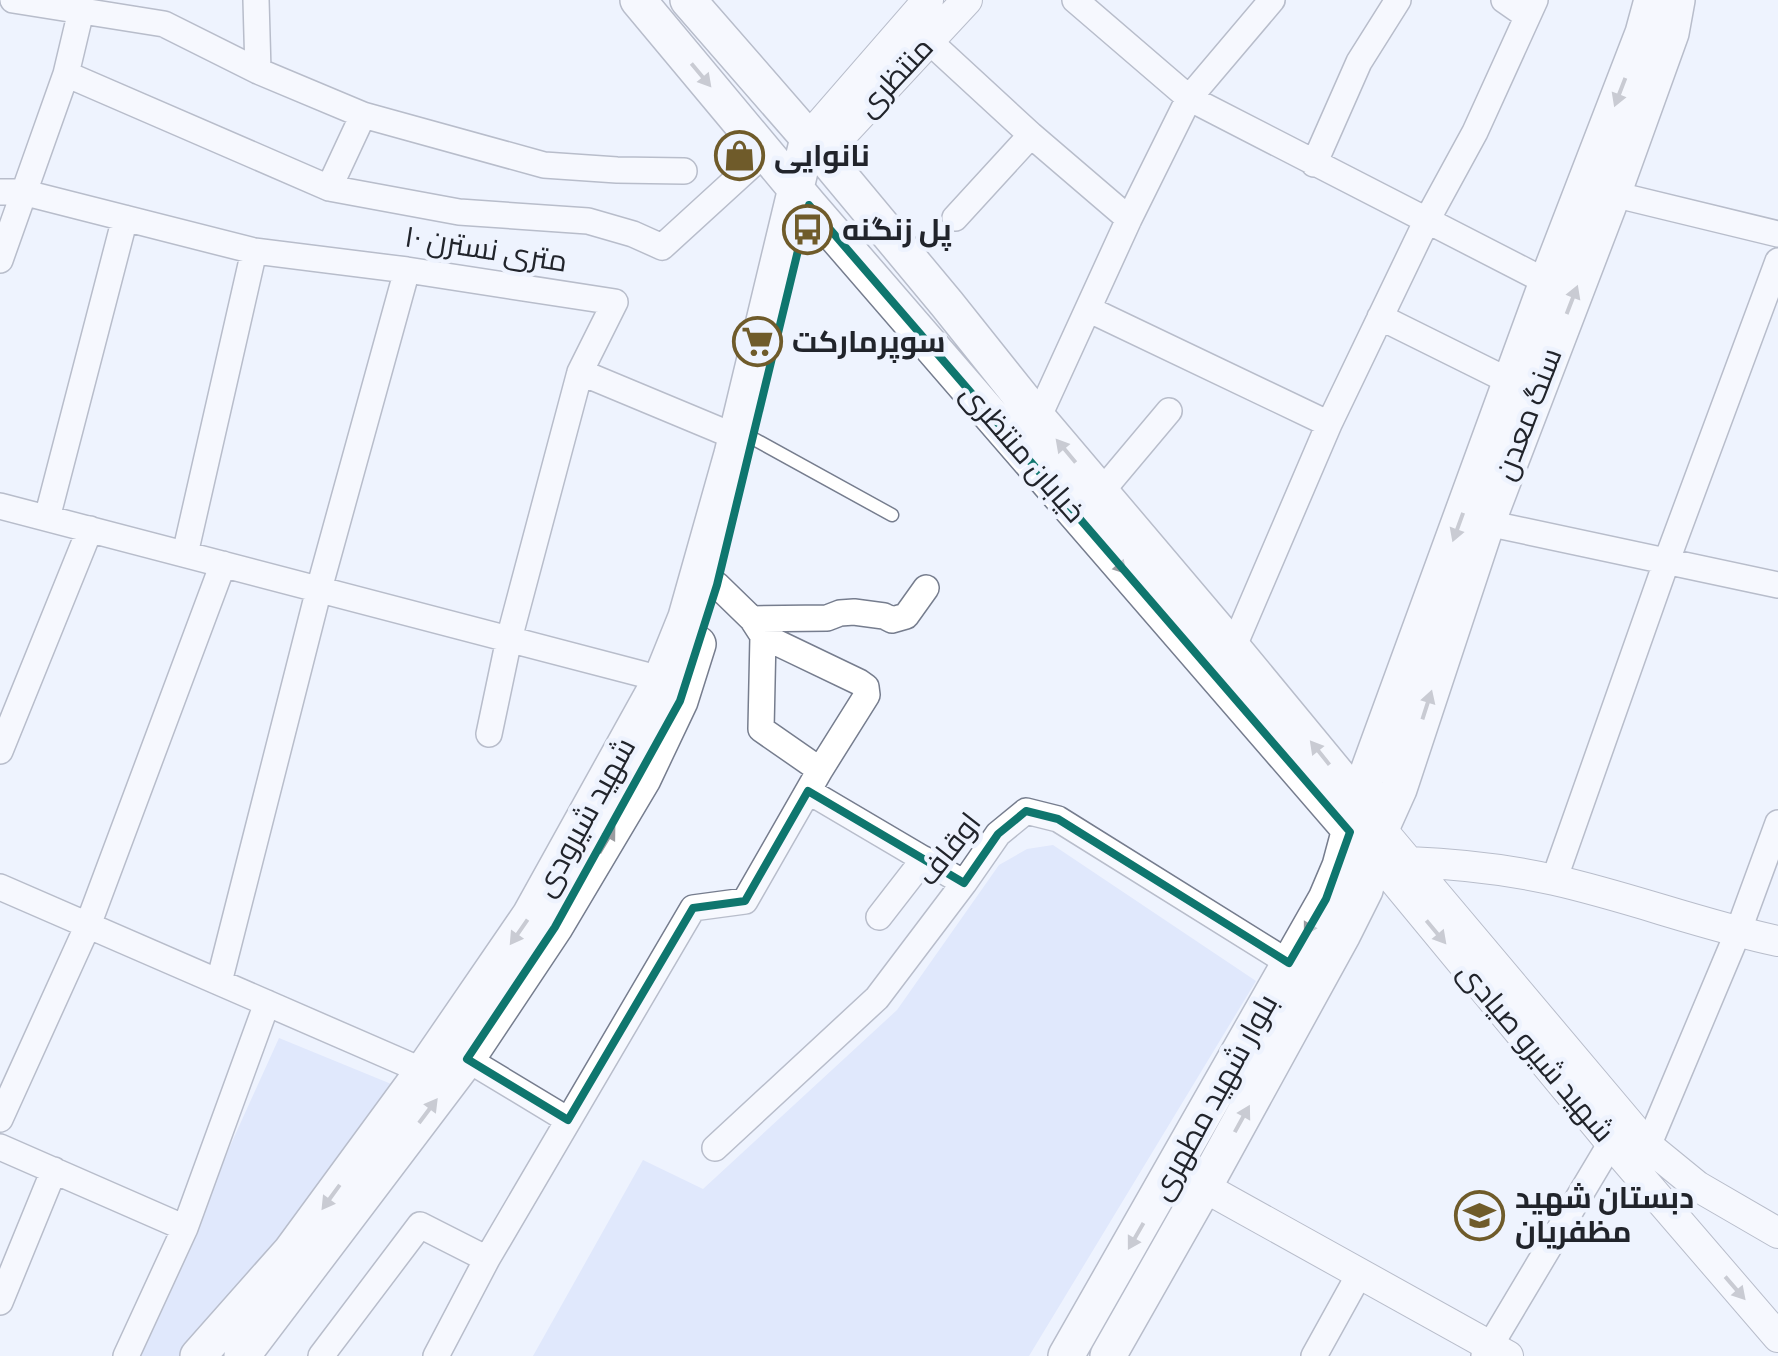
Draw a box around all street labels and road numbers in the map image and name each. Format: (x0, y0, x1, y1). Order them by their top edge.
street label: منتظری (848, 29, 940, 123)
street label: ۱۰ متری نسترن (402, 216, 570, 279)
street label: سنگ معدن (1485, 342, 1569, 485)
street label: خیابان منتظری (954, 375, 1095, 529)
street label: شهید شیرودی (525, 730, 643, 903)
street label: اوقاف (908, 804, 988, 892)
street label: شهید شیرو صیادی (1450, 953, 1623, 1149)
street label: بلوار شهید مطهری (1141, 987, 1285, 1206)

